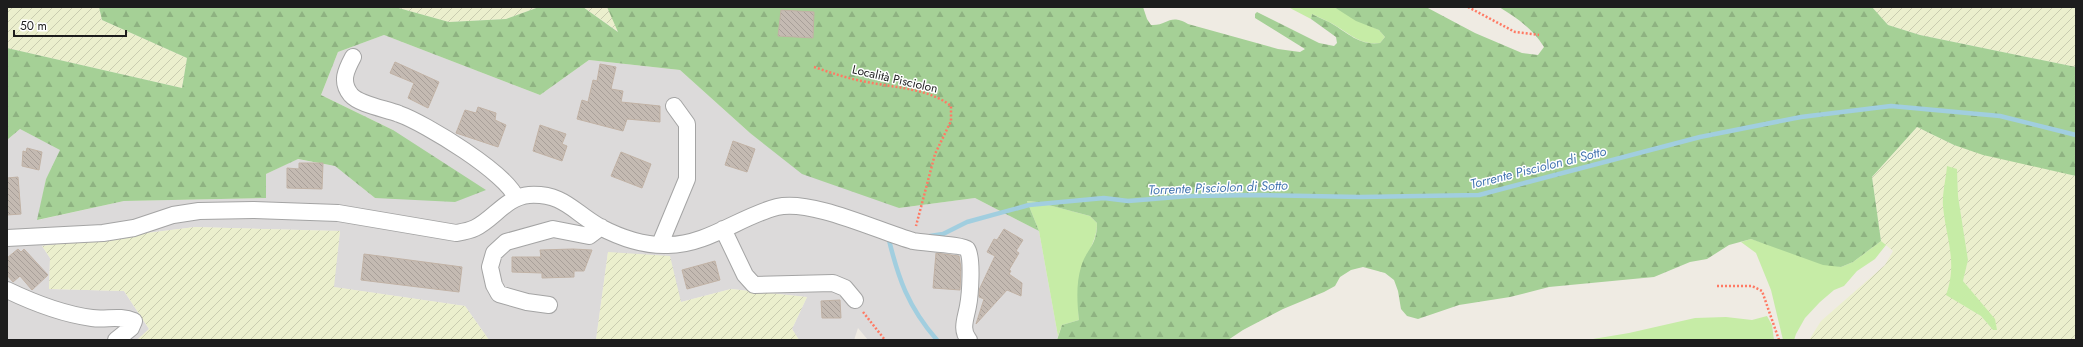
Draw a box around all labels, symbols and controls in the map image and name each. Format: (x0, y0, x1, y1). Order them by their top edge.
scale bar (14, 12, 126, 38)
text: 50 m (20, 17, 47, 35)
street label: Località Pisciolon (850, 60, 940, 98)
water label: Torrente Pisciolon di Sotto (1468, 141, 1608, 194)
water label: Torrente Pisciolon di Sotto (1148, 176, 1288, 199)

